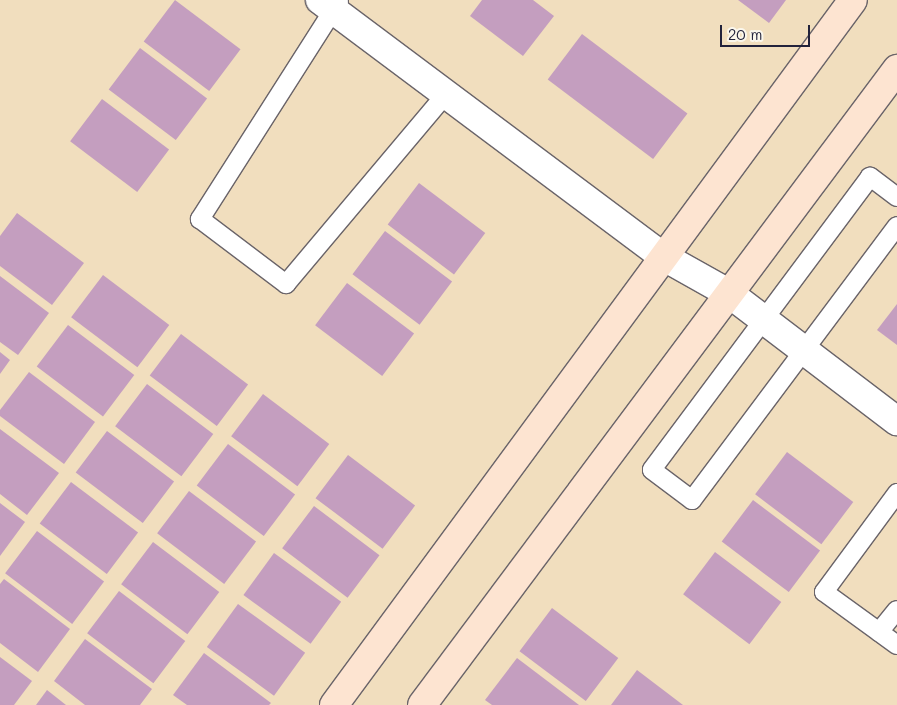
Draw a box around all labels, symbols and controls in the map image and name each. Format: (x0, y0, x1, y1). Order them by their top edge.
scale bar (722, 15, 812, 47)
text: 20 m (728, 24, 762, 44)

